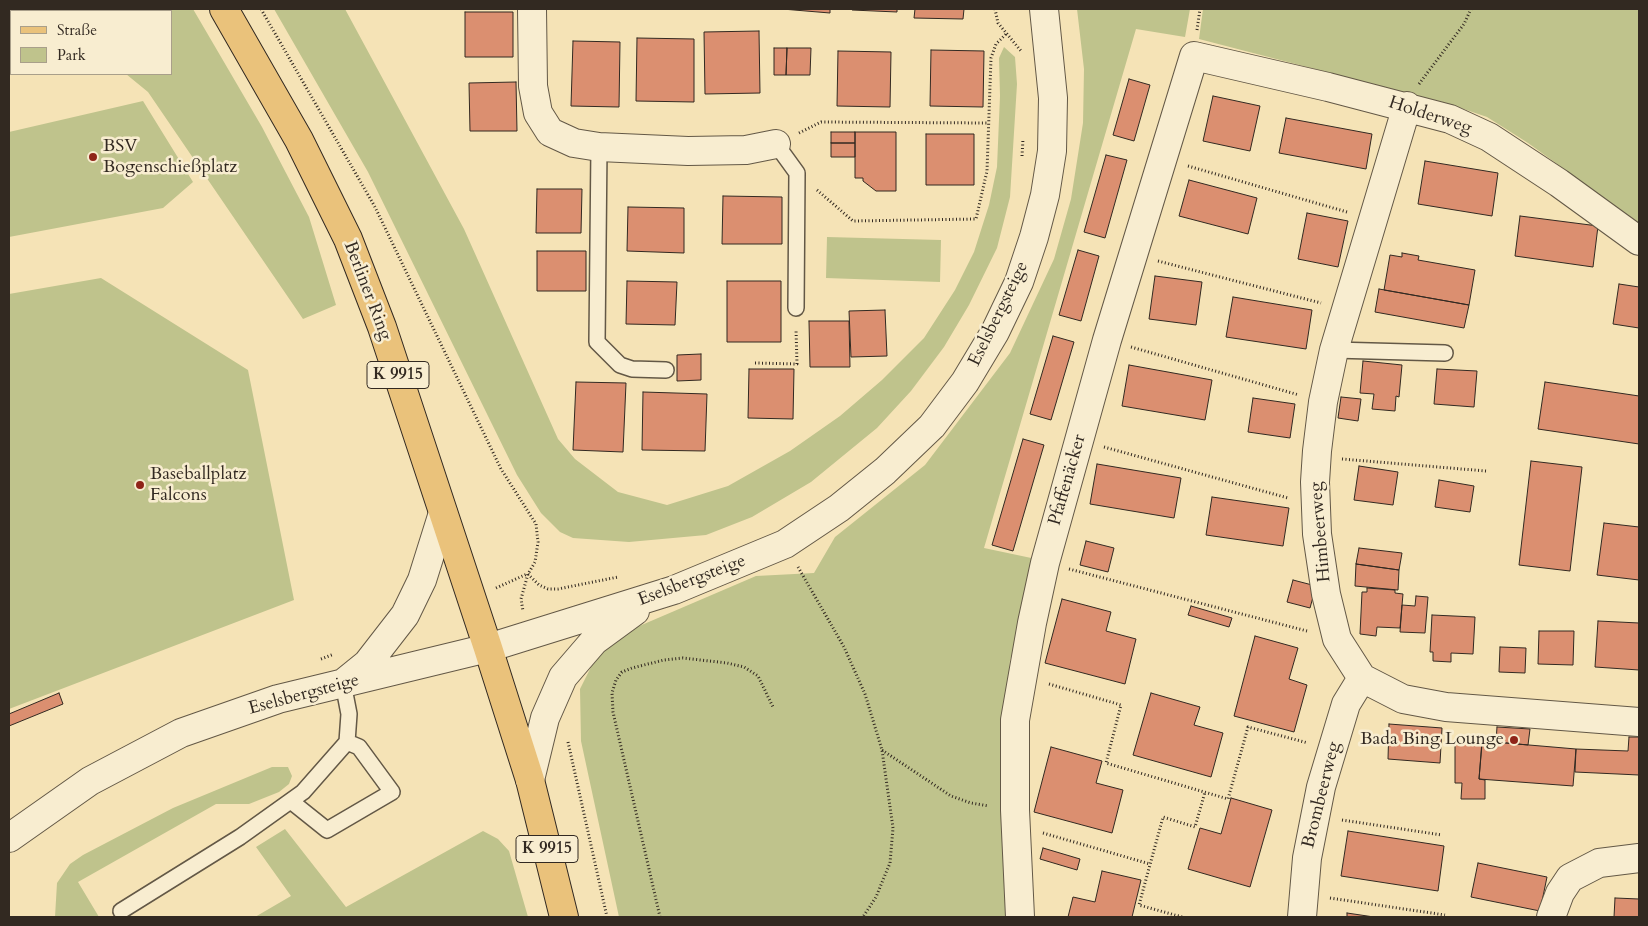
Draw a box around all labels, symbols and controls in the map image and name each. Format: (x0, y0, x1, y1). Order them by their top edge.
legend (10, 10, 172, 75)
text: Straße (57, 20, 97, 40)
text: Park (57, 45, 86, 65)
street label: Holderweg (1386, 92, 1474, 140)
place label: BSV Bogenschießplatz (103, 136, 237, 178)
marker: BSV Bogenschießplatz (87, 151, 99, 163)
street label: Berliner Ring (338, 238, 396, 344)
street label: Eselsbergsteige (964, 258, 1034, 370)
road number: K 9915 (367, 362, 429, 388)
street label: Pfaffenäcker (1045, 432, 1091, 528)
place label: Baseballplatz Falcons (150, 464, 246, 506)
marker: Baseballplatz Falcons (134, 479, 146, 491)
street label: Himbeerweg (1306, 481, 1336, 583)
street label: Eselsbergsteige (635, 551, 749, 611)
street label: Eselsbergsteige (246, 670, 362, 720)
place label: Bada Bing Lounge (1360, 729, 1504, 751)
marker: Bada Bing Lounge (1508, 734, 1520, 746)
street label: Brombeerweg (1298, 739, 1346, 851)
road number: K 9915 (516, 836, 578, 862)

